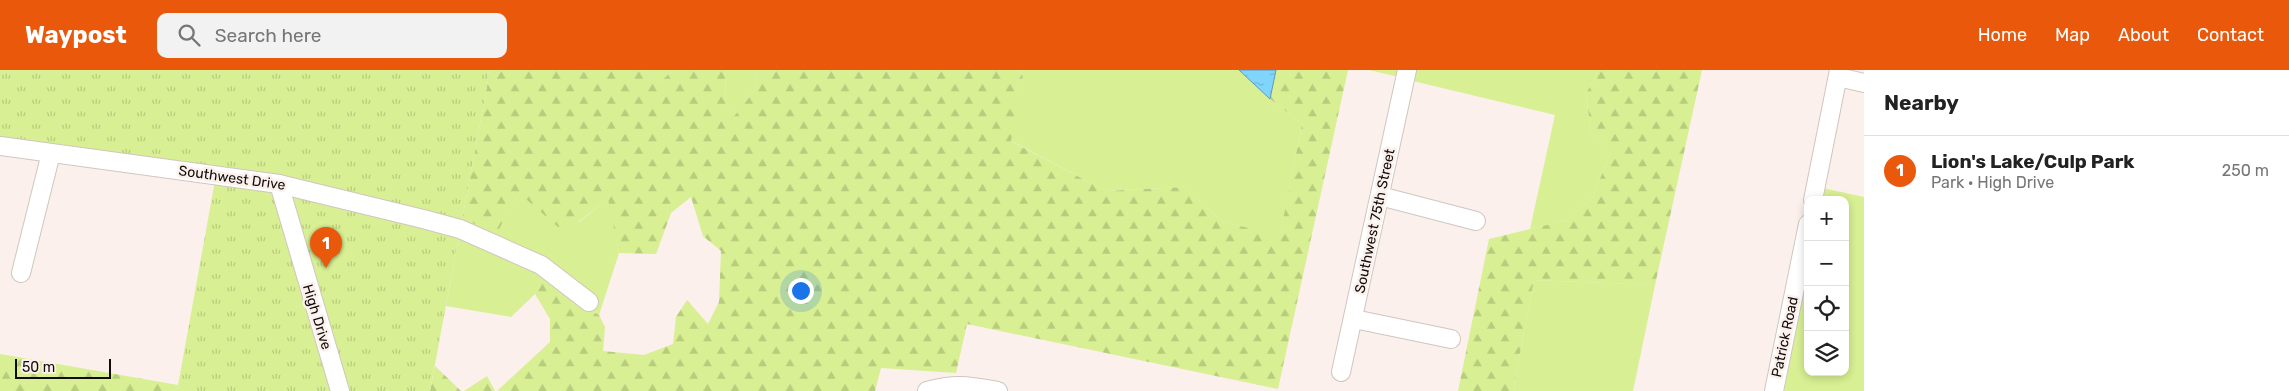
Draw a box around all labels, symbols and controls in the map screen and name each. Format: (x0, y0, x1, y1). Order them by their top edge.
search box (157, 13, 507, 58)
text: Waypost (25, 21, 127, 49)
icon: search (175, 21, 203, 49)
text: Search here (215, 24, 321, 47)
text: Home (1978, 24, 2027, 46)
text: Map (2055, 24, 2090, 46)
text: About (2118, 24, 2169, 46)
text: Contact (2197, 24, 2264, 46)
text: Nearby (1884, 90, 1959, 115)
street label: Southwest 75th Street (1351, 147, 1399, 295)
text: Lion's Lake/Culp Park (1931, 150, 2134, 173)
text: 1 (1896, 161, 1904, 180)
text: 250 m (2222, 161, 2269, 180)
street label: Southwest Drive (177, 162, 287, 194)
text: Park · High Drive (1931, 173, 2054, 192)
map controls (1804, 196, 1849, 376)
button: + (1804, 196, 1849, 241)
pin: 1 (310, 227, 342, 268)
button: − (1804, 241, 1849, 286)
your location (788, 278, 814, 304)
street label: High Drive (299, 282, 335, 352)
button: locate (1804, 286, 1849, 331)
street label: Patrick Road (1768, 295, 1802, 379)
button: layers (1804, 331, 1849, 376)
scale bar (15, 356, 111, 379)
text: 50 m (22, 359, 55, 376)

